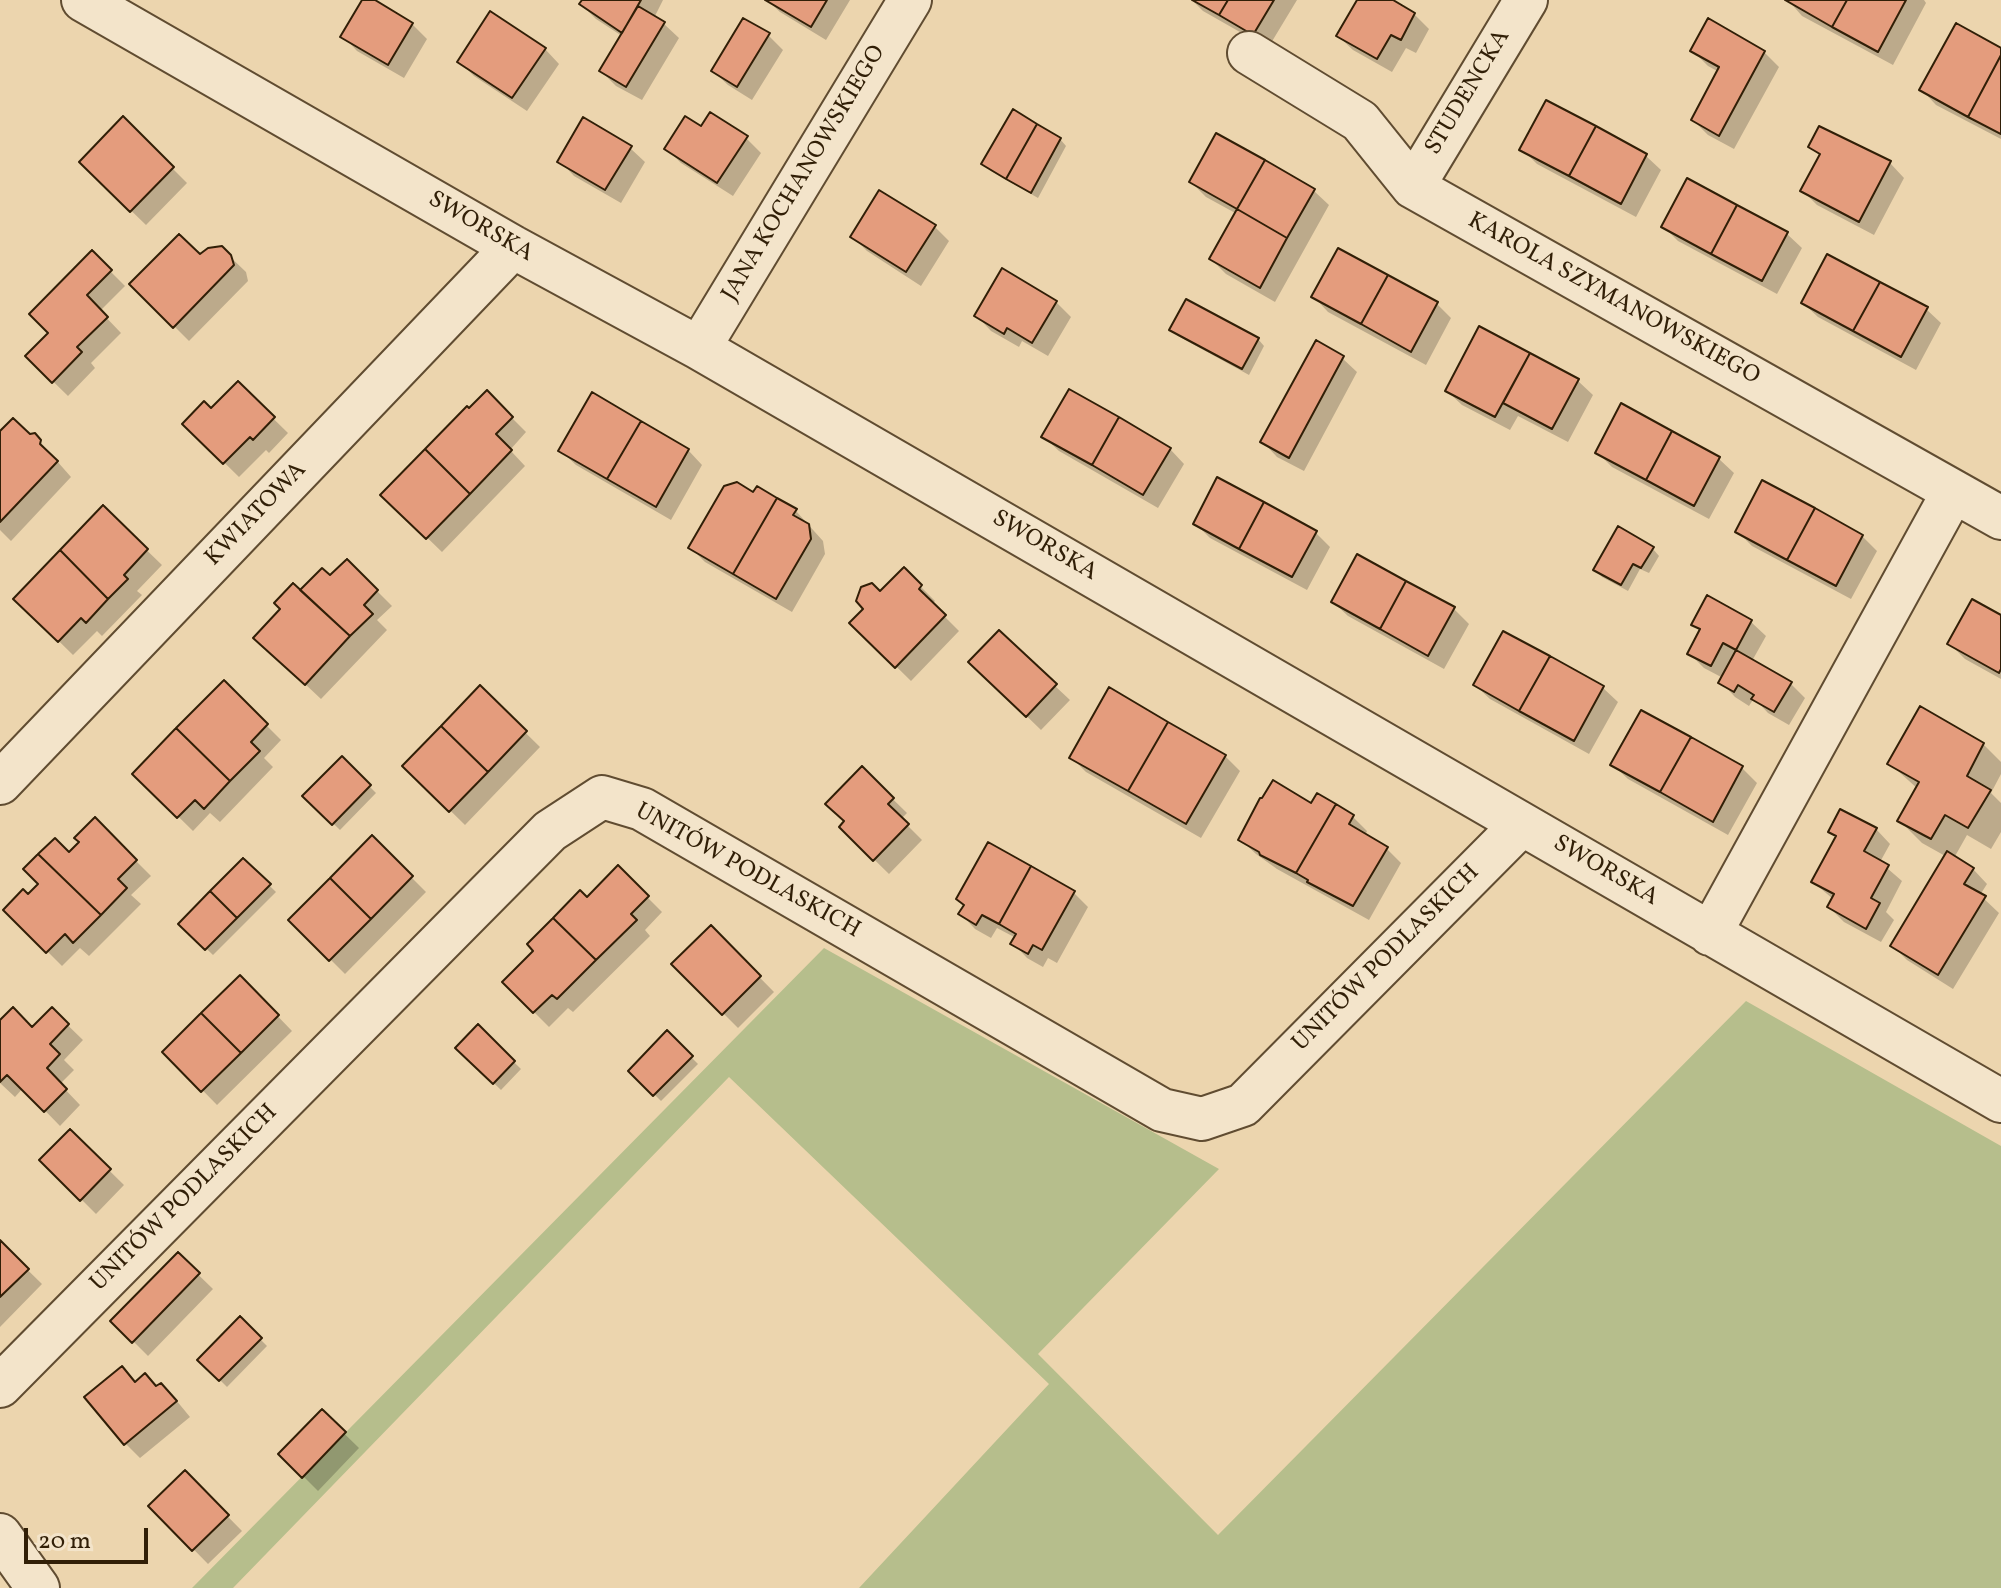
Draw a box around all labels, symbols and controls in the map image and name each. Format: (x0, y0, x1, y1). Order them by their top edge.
street label: STUDENCKA (1420, 25, 1518, 161)
street label: JANA KOCHANOWSKIEGO (717, 41, 893, 307)
street label: SWORSKA (422, 186, 538, 270)
street label: KAROLA SZYMANOWSKIEGO (1462, 207, 1764, 393)
street label: KWIATOWA (200, 457, 314, 573)
street label: SWORSKA (986, 505, 1102, 589)
street label: UNITÓW PODLASKICH (629, 798, 865, 946)
street label: SWORSKA (1547, 830, 1663, 914)
street label: UNITÓW PODLASKICH (1287, 859, 1487, 1059)
street label: UNITÓW PODLASKICH (85, 1099, 285, 1299)
scale bar (28, 1512, 152, 1562)
text: 20 m (38, 1525, 91, 1559)

